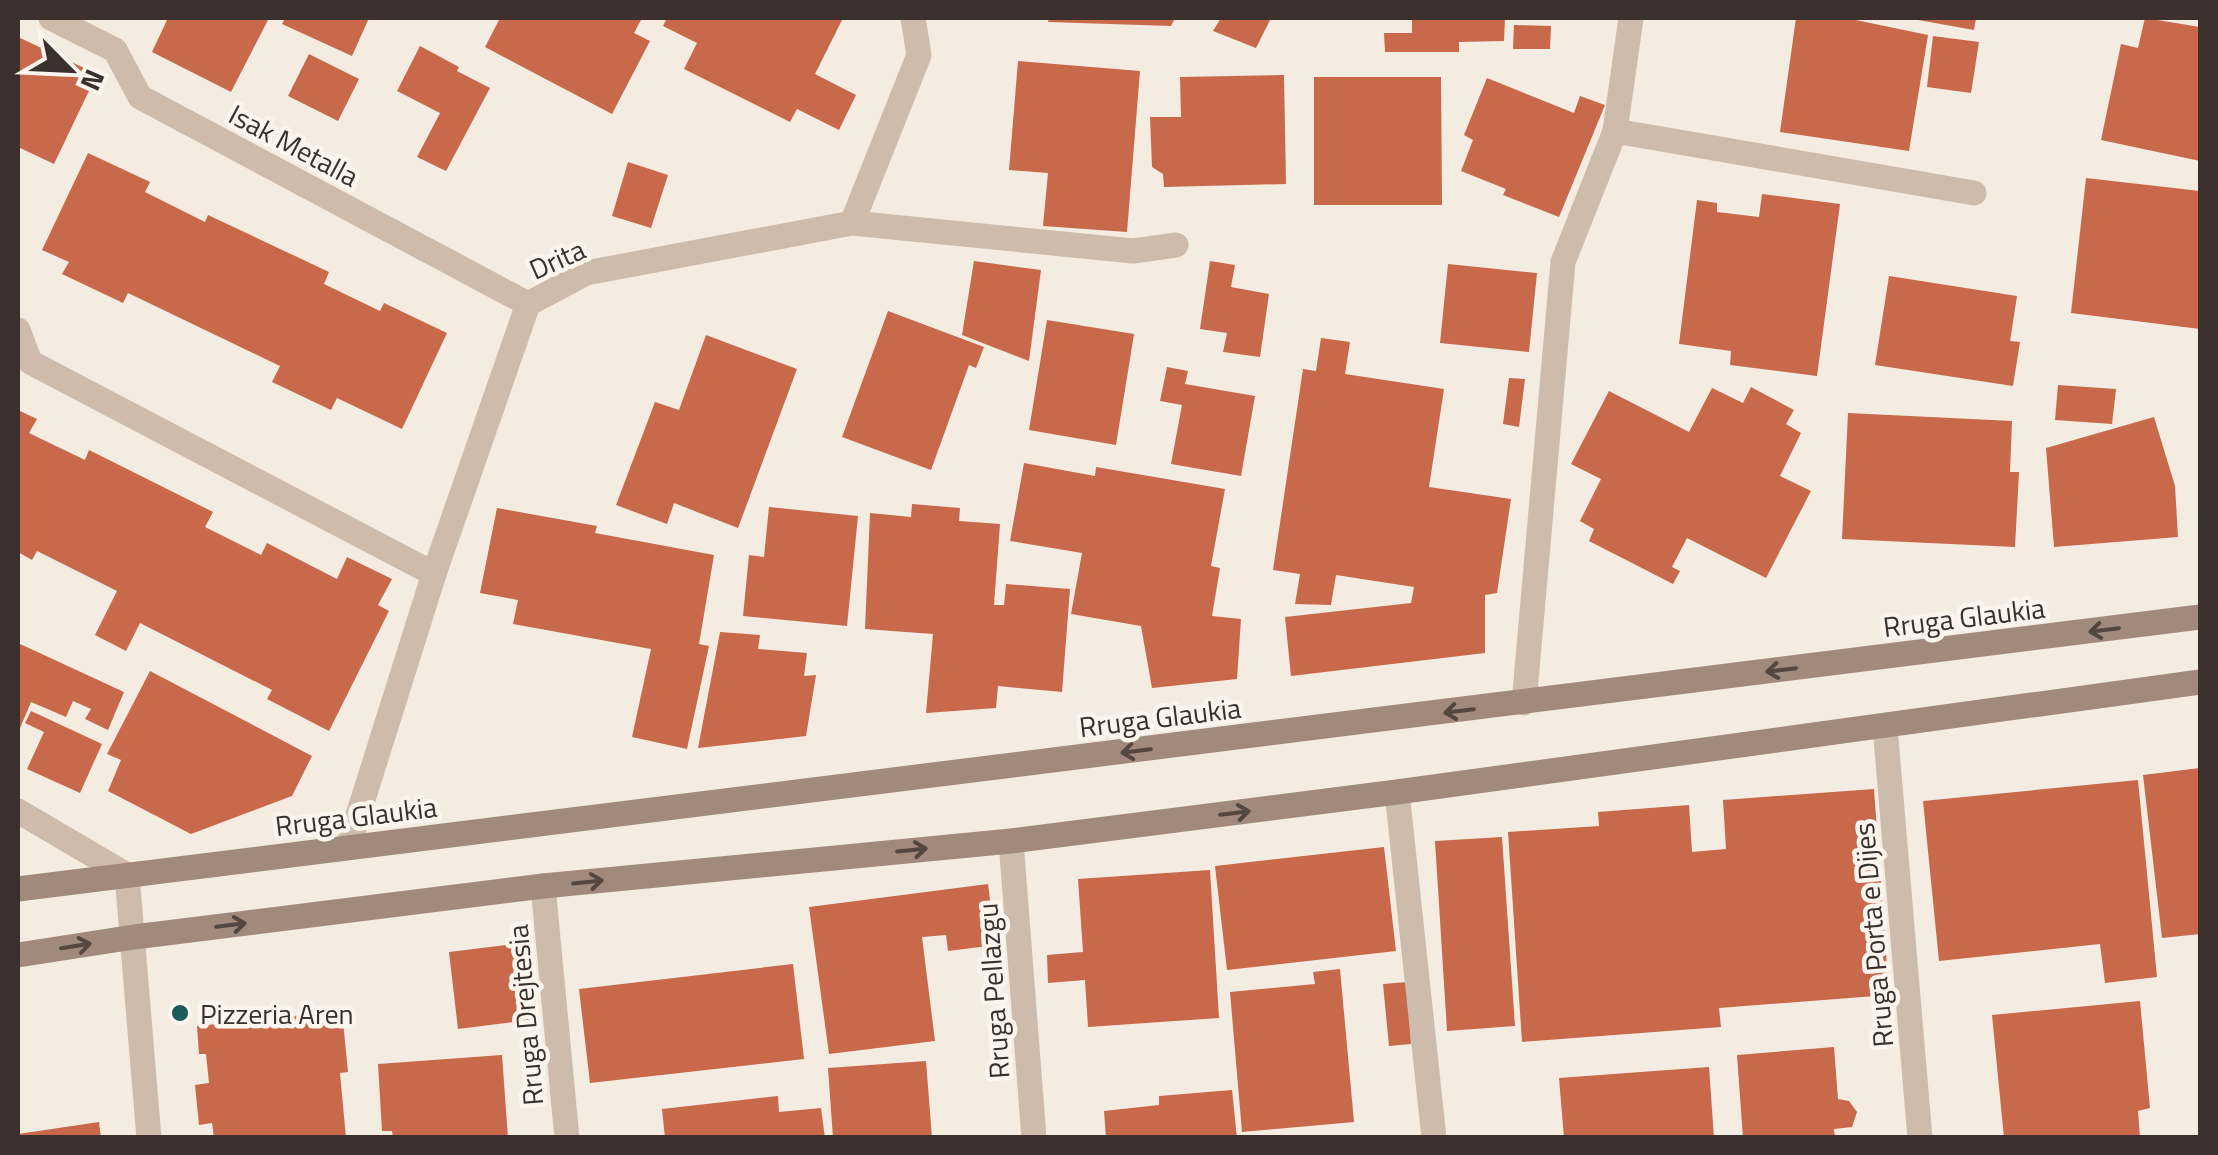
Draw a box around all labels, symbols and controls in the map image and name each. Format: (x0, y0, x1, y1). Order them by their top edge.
north arrow (20, 20, 120, 120)
text: N (70, 63, 117, 98)
street label: Isak Metalla (221, 93, 367, 197)
street label: Drita (522, 228, 592, 290)
street label: Rruga Glaukia (1881, 586, 2047, 648)
one-way arrow (2088, 621, 2120, 639)
one-way arrow (1766, 662, 1798, 680)
street label: Rruga Glaukia (1077, 686, 1243, 748)
one-way arrow (1443, 702, 1476, 721)
one-way arrow (1121, 742, 1153, 760)
street label: Rruga Glaukia (273, 785, 439, 847)
one-way arrow (1218, 803, 1250, 822)
street label: Rruga Porta e Dijes (1842, 821, 1904, 1049)
one-way arrow (895, 841, 927, 860)
one-way arrow (572, 872, 604, 891)
street label: Rruga Pellazgu (965, 902, 1021, 1080)
one-way arrow (214, 916, 247, 934)
street label: Rruga Drejtesia (496, 923, 554, 1107)
one-way arrow (59, 937, 92, 955)
place label: Pizzeria Aren (200, 992, 354, 1035)
marker: Pizzeria Aren (169, 1002, 191, 1024)

